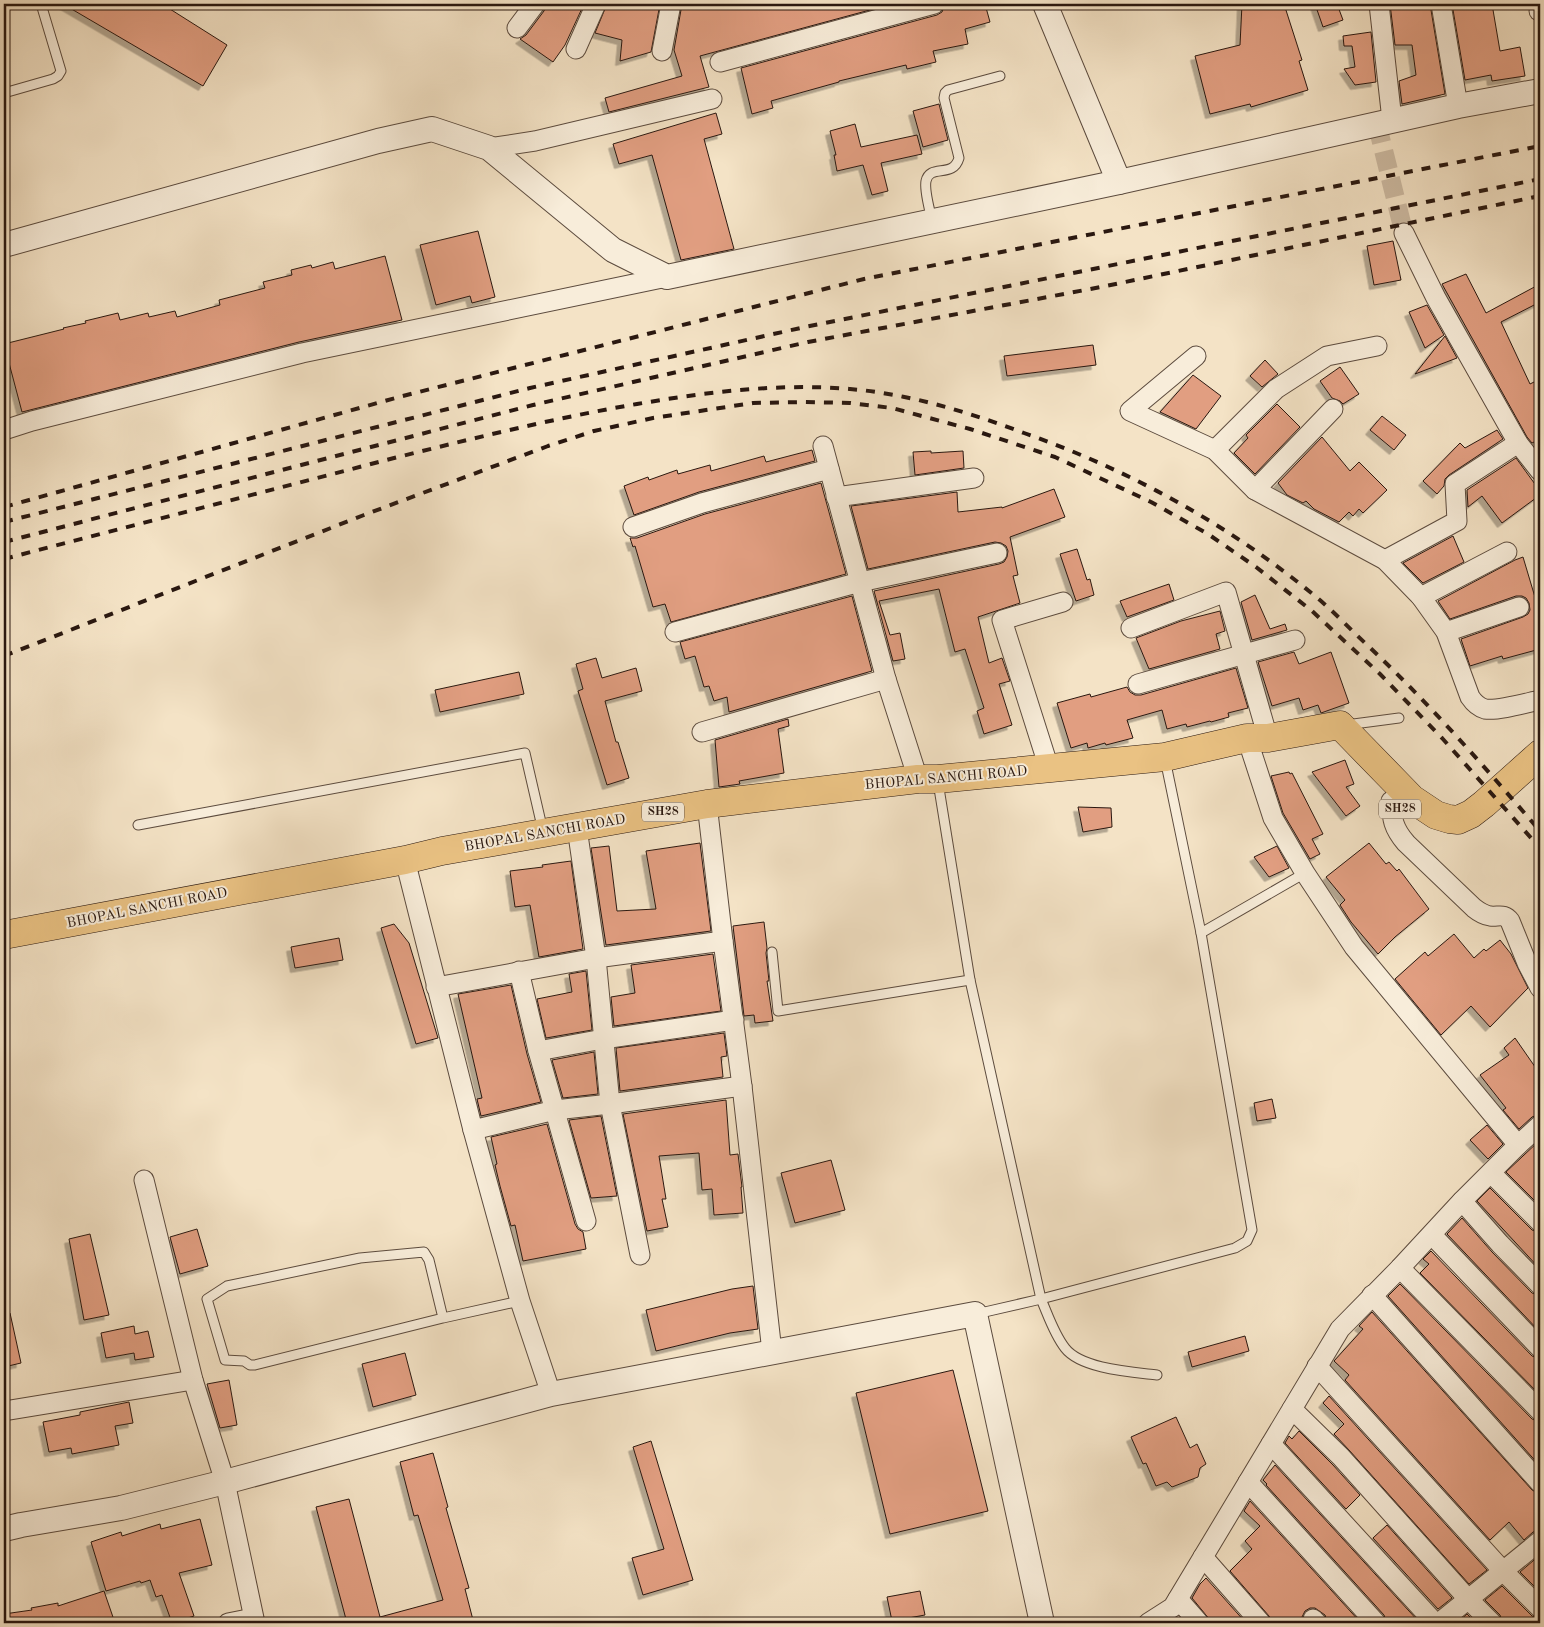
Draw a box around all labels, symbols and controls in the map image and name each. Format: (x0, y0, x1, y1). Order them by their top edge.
street label: BHOPAL SANCHI ROAD (864, 764, 1028, 792)
road number: SH28 (1379, 800, 1421, 819)
road number: SH28 (642, 802, 684, 822)
street label: BHOPAL SANCHI ROAD (463, 812, 627, 854)
street label: BHOPAL SANCHI ROAD (66, 886, 229, 930)

